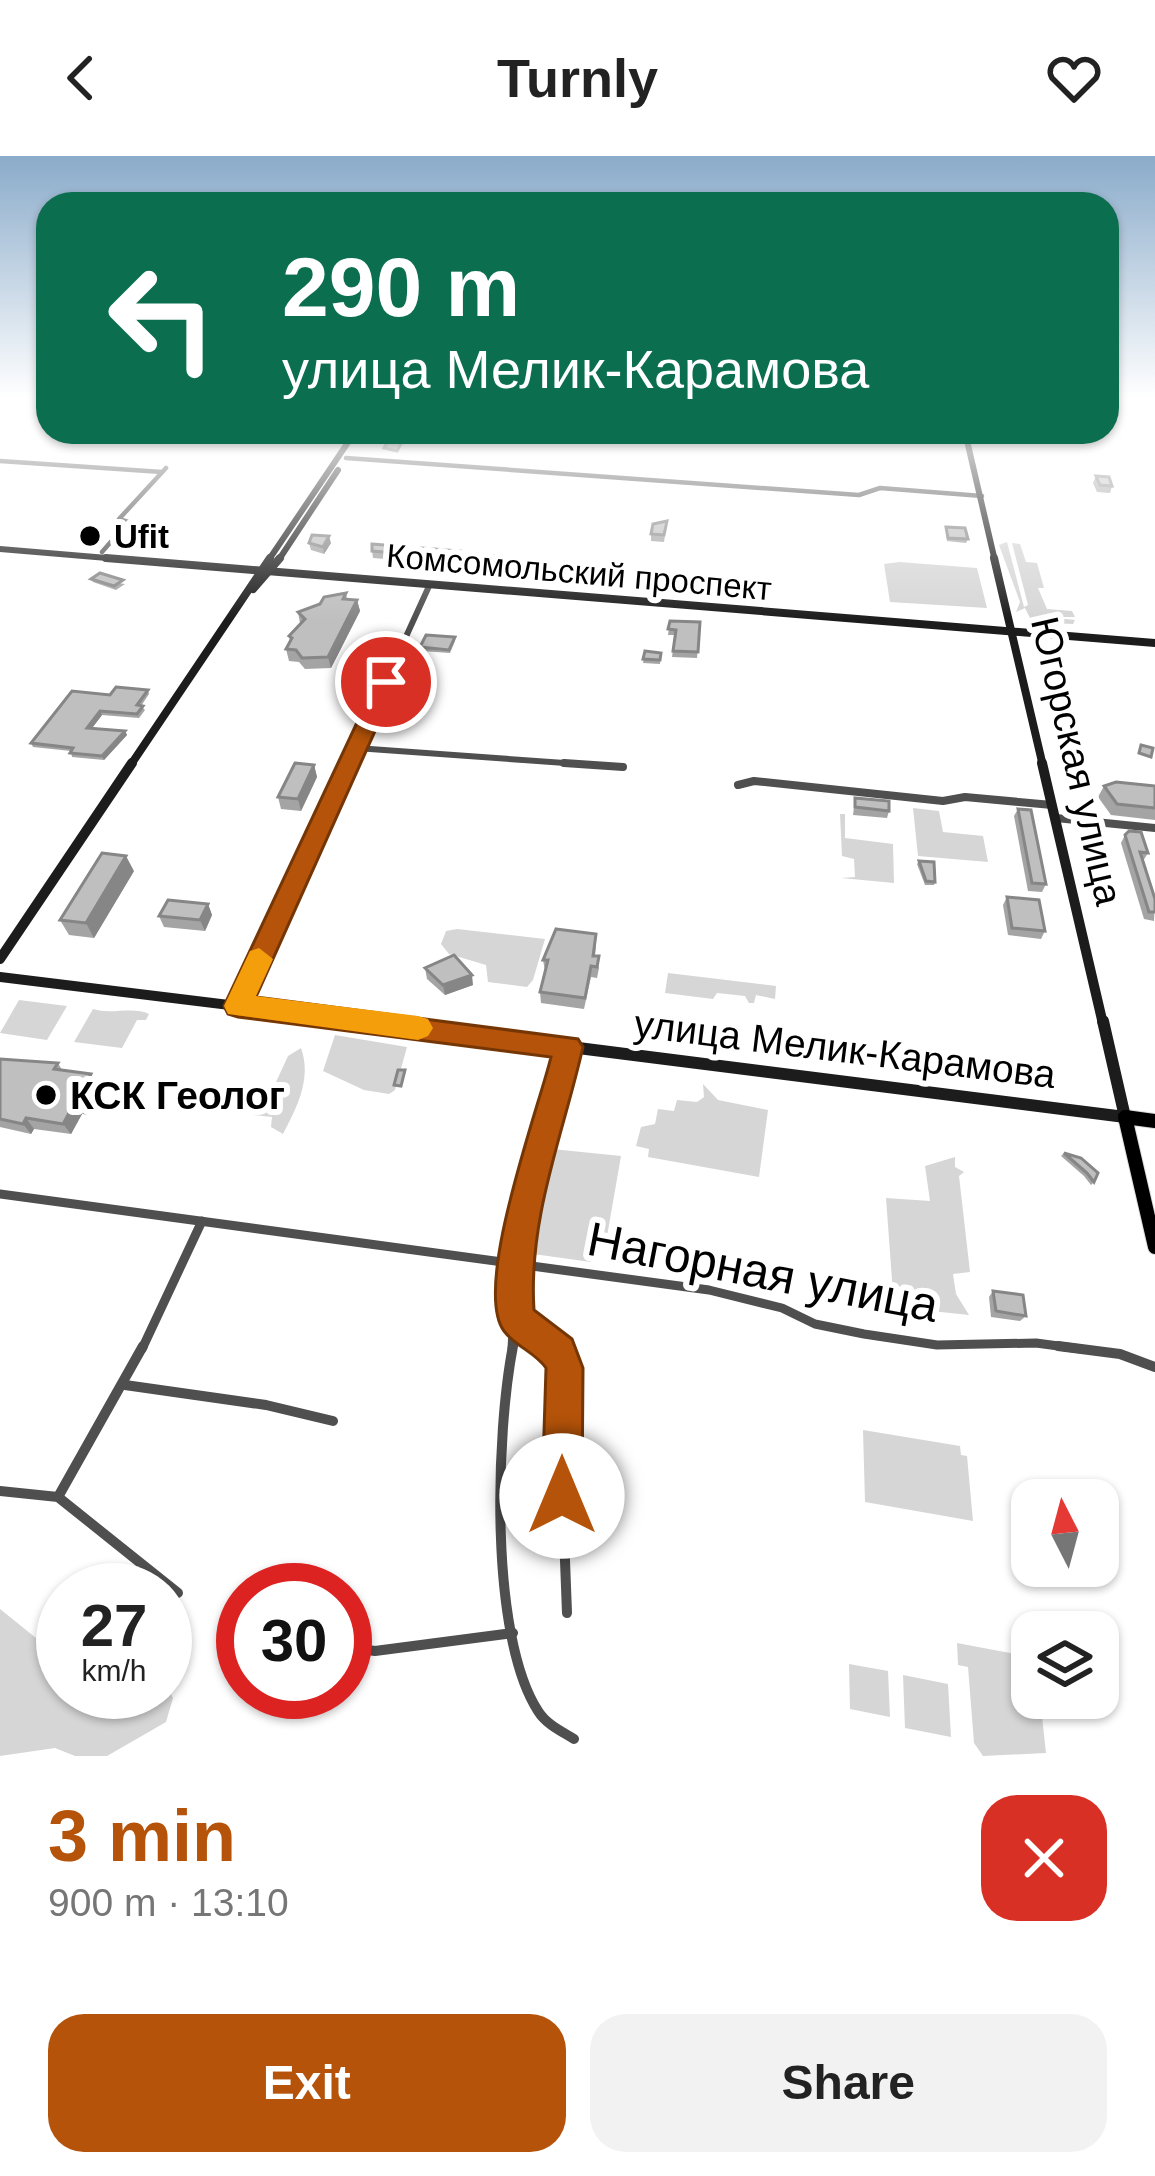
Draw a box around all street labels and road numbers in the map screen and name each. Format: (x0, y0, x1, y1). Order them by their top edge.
street label: Комсомольский проспект (385, 537, 773, 607)
street label: Югорская улица (1023, 613, 1131, 910)
street label: улица Мелик-Карамова (632, 1002, 1058, 1096)
street label: Нагорная улица (583, 1212, 943, 1332)

